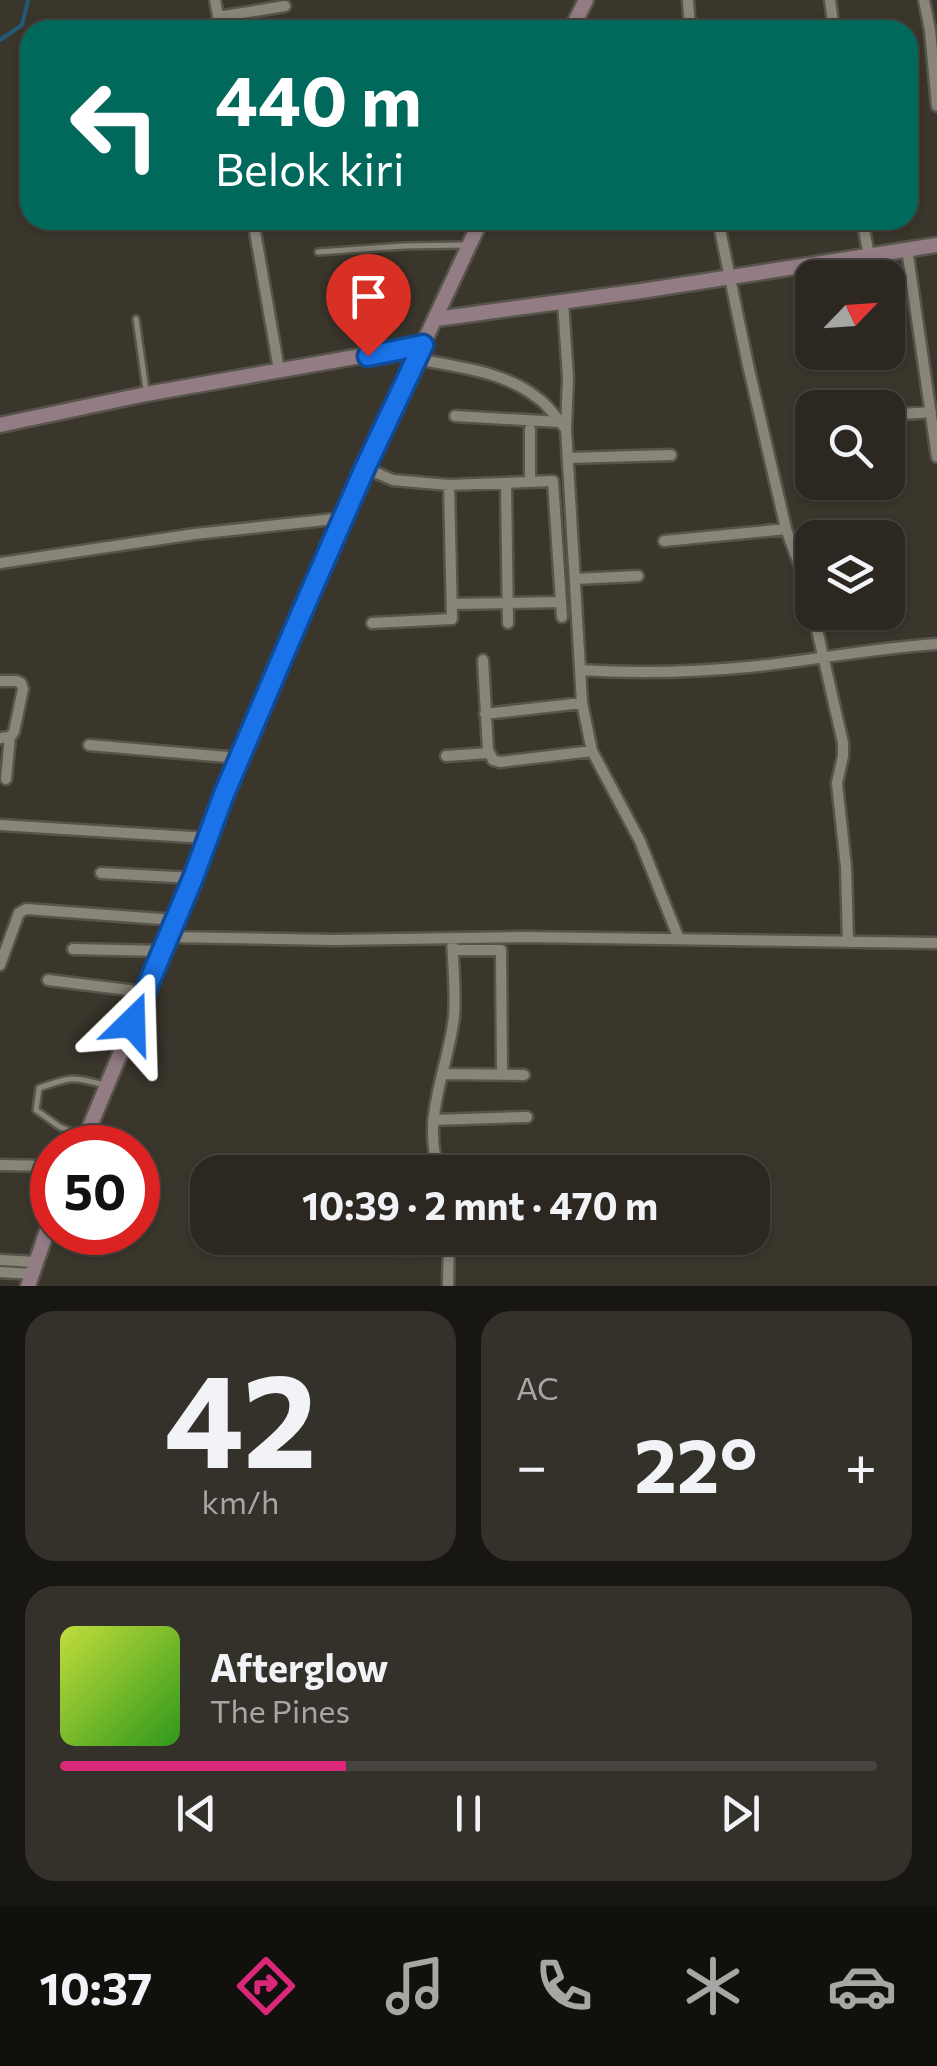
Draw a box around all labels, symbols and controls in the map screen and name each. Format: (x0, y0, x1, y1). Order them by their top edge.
text: 440 m (215, 55, 422, 140)
icon: left (50, 60, 180, 190)
text: Belok kiri (215, 140, 405, 195)
pin (326, 254, 411, 357)
north arrow (795, 260, 905, 370)
map controls (795, 260, 905, 630)
icon: arrive (341, 269, 396, 324)
button: search (795, 390, 905, 500)
button: layers (795, 520, 905, 630)
position arrow (80, 971, 184, 1075)
speed limit sign: 50 (30, 1125, 160, 1255)
text: 10:39 · 2 mnt · 470 m (302, 1181, 658, 1228)
text: 42 (164, 1336, 317, 1495)
text: AC (516, 1367, 559, 1407)
text: 22° (634, 1417, 758, 1508)
text: − (516, 1430, 547, 1497)
text: + (845, 1430, 877, 1497)
text: km/h (202, 1481, 279, 1521)
text: Afterglow (210, 1643, 388, 1690)
text: The Pines (210, 1690, 350, 1730)
icon: previous (169, 1786, 224, 1841)
icon: pause (441, 1786, 496, 1841)
icon: next (713, 1786, 768, 1841)
icon: directions (231, 1951, 301, 2021)
icon: music (380, 1951, 450, 2021)
icon: phone (529, 1951, 599, 2021)
icon: climate (678, 1951, 748, 2021)
icon: car (827, 1951, 897, 2021)
text: 10:37 (40, 1959, 152, 2014)

